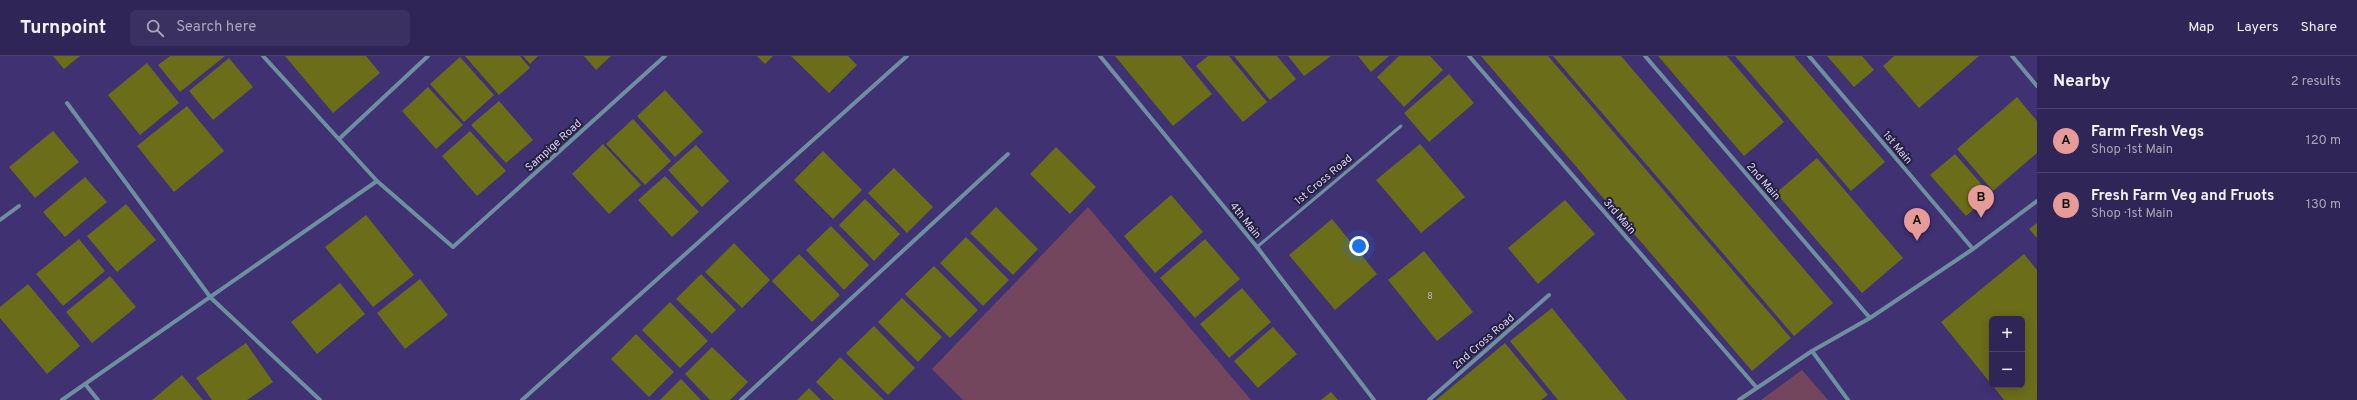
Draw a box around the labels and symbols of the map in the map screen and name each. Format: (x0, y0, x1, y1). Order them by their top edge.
street label: Sampige Road (523, 117, 585, 175)
street label: 1st Main (1879, 128, 1915, 167)
street label: 1st Cross Road (1292, 152, 1355, 208)
street label: 2nd Main (1743, 160, 1783, 203)
pin: B (1968, 185, 1994, 218)
street label: 3rd Main (1600, 196, 1639, 237)
street label: 4th Main (1226, 200, 1264, 242)
pin: A (1904, 208, 1930, 241)
your location (1349, 236, 1369, 256)
house number: 8 (1427, 291, 1433, 302)
street label: 2nd Cross Road (1450, 311, 1517, 372)

